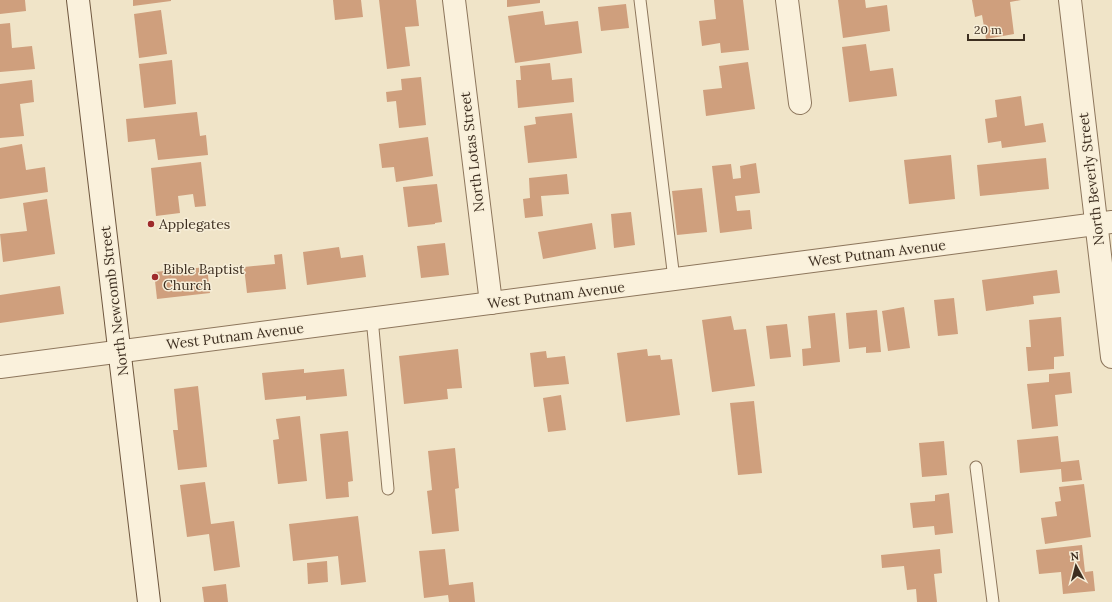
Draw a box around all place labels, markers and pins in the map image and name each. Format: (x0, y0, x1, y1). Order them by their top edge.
place label: Applegates (158, 215, 230, 233)
marker: Applegates (146, 219, 156, 229)
place label: Bible Baptist Church (163, 260, 245, 294)
marker: Bible Baptist Church (150, 272, 160, 282)

